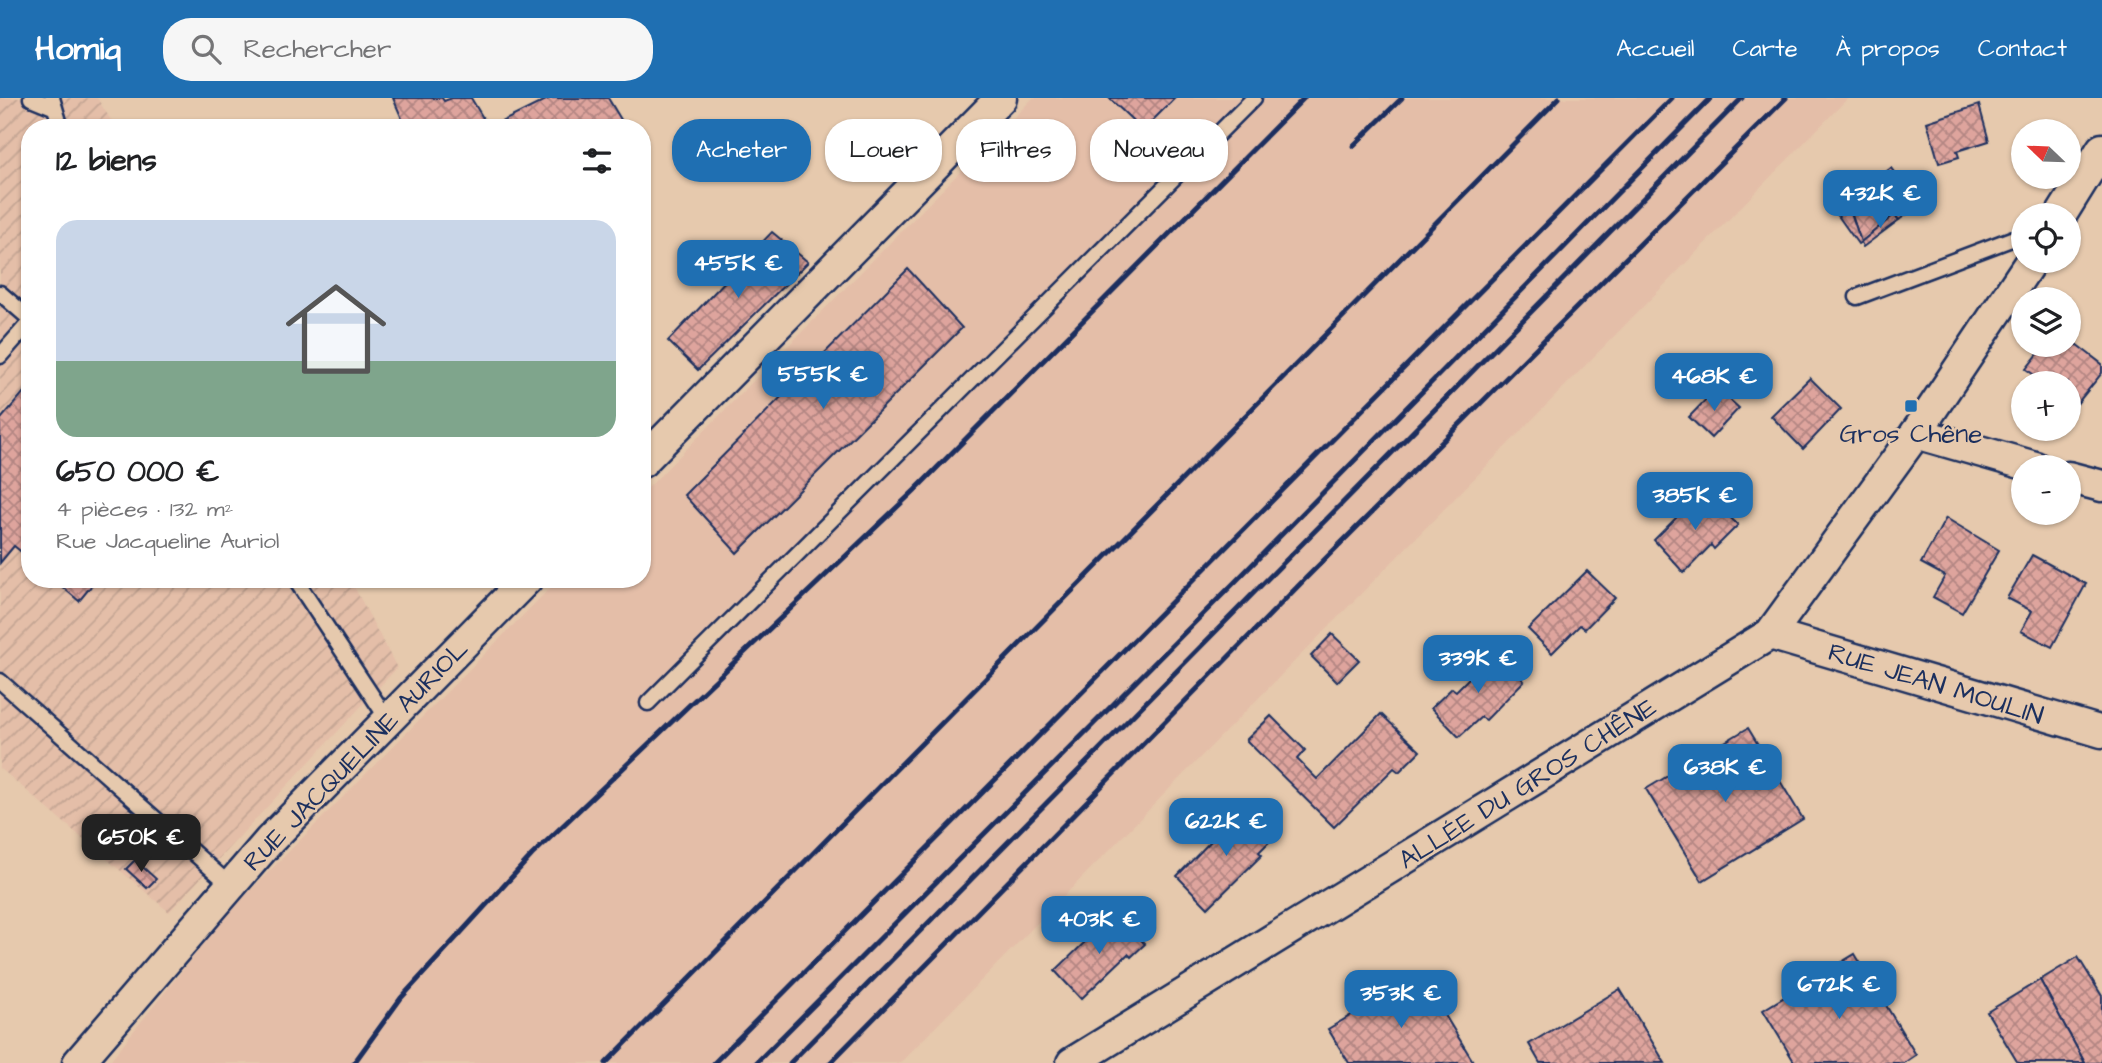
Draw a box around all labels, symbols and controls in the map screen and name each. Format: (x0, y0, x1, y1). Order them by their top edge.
search box (163, 18, 653, 81)
text: Homiq (35, 26, 121, 72)
icon: search (187, 30, 225, 68)
text: Rechercher (243, 31, 391, 67)
text: Accueil (1616, 32, 1695, 66)
text: Carte (1733, 32, 1798, 66)
text: À propos (1836, 32, 1940, 66)
text: Contact (1978, 32, 2067, 66)
chip: Acheter (672, 119, 811, 182)
chip: Louer (825, 119, 942, 182)
chip: Filtres (956, 119, 1076, 182)
chip: Nouveau (1090, 119, 1228, 182)
north arrow (2011, 119, 2081, 189)
map controls (2011, 119, 2081, 525)
text: 12 biens (56, 140, 157, 182)
icon: filters (578, 142, 616, 180)
pin: 432K € (1823, 170, 1937, 230)
text: 432K € (1839, 177, 1921, 209)
button: locate (2011, 203, 2081, 273)
pin: 455K € (681, 240, 795, 300)
text: 455K € (693, 247, 783, 279)
icon: home (273, 266, 399, 392)
button: layers (2011, 287, 2081, 357)
pin: 555K € (766, 352, 880, 411)
pin: 468K € (1657, 354, 1771, 413)
text: 555K € (778, 358, 868, 390)
text: 468K € (1671, 360, 1757, 392)
button: + (2011, 371, 2081, 441)
marker: Gros Chêne (1903, 398, 1919, 414)
place label: Gros Chêne (1840, 416, 1982, 452)
text: 650 000 € (56, 451, 220, 493)
button: − (2011, 455, 2081, 525)
pin: 385K € (1638, 472, 1752, 532)
text: 385K € (1653, 479, 1737, 511)
text: 4 pièces · 132 m² (56, 493, 233, 525)
text: Rue Jacqueline Auriol (56, 525, 280, 557)
street label: RUE JACQUELINE AURIOL (235, 632, 476, 880)
street label: RUE JEAN MOULIN (1824, 634, 2048, 734)
pin: 339K € (1421, 636, 1535, 695)
text: 339K € (1439, 642, 1517, 674)
street label: ALLÉE DU GROS CHÊNE (1392, 690, 1663, 878)
pin: 638K € (1668, 744, 1782, 804)
text: 638K € (1684, 751, 1766, 783)
pin: 622K € (1169, 798, 1283, 858)
text: 622K € (1185, 805, 1267, 837)
pin: 650K € (84, 814, 198, 874)
text: 650K € (98, 821, 184, 853)
pin: 403K € (1042, 896, 1156, 956)
text: 403K € (1057, 903, 1141, 935)
pin: 672K € (1782, 962, 1896, 1021)
text: 672K € (1797, 968, 1881, 1000)
pin: 353K € (1344, 970, 1458, 1030)
text: 353K € (1360, 977, 1442, 1009)

